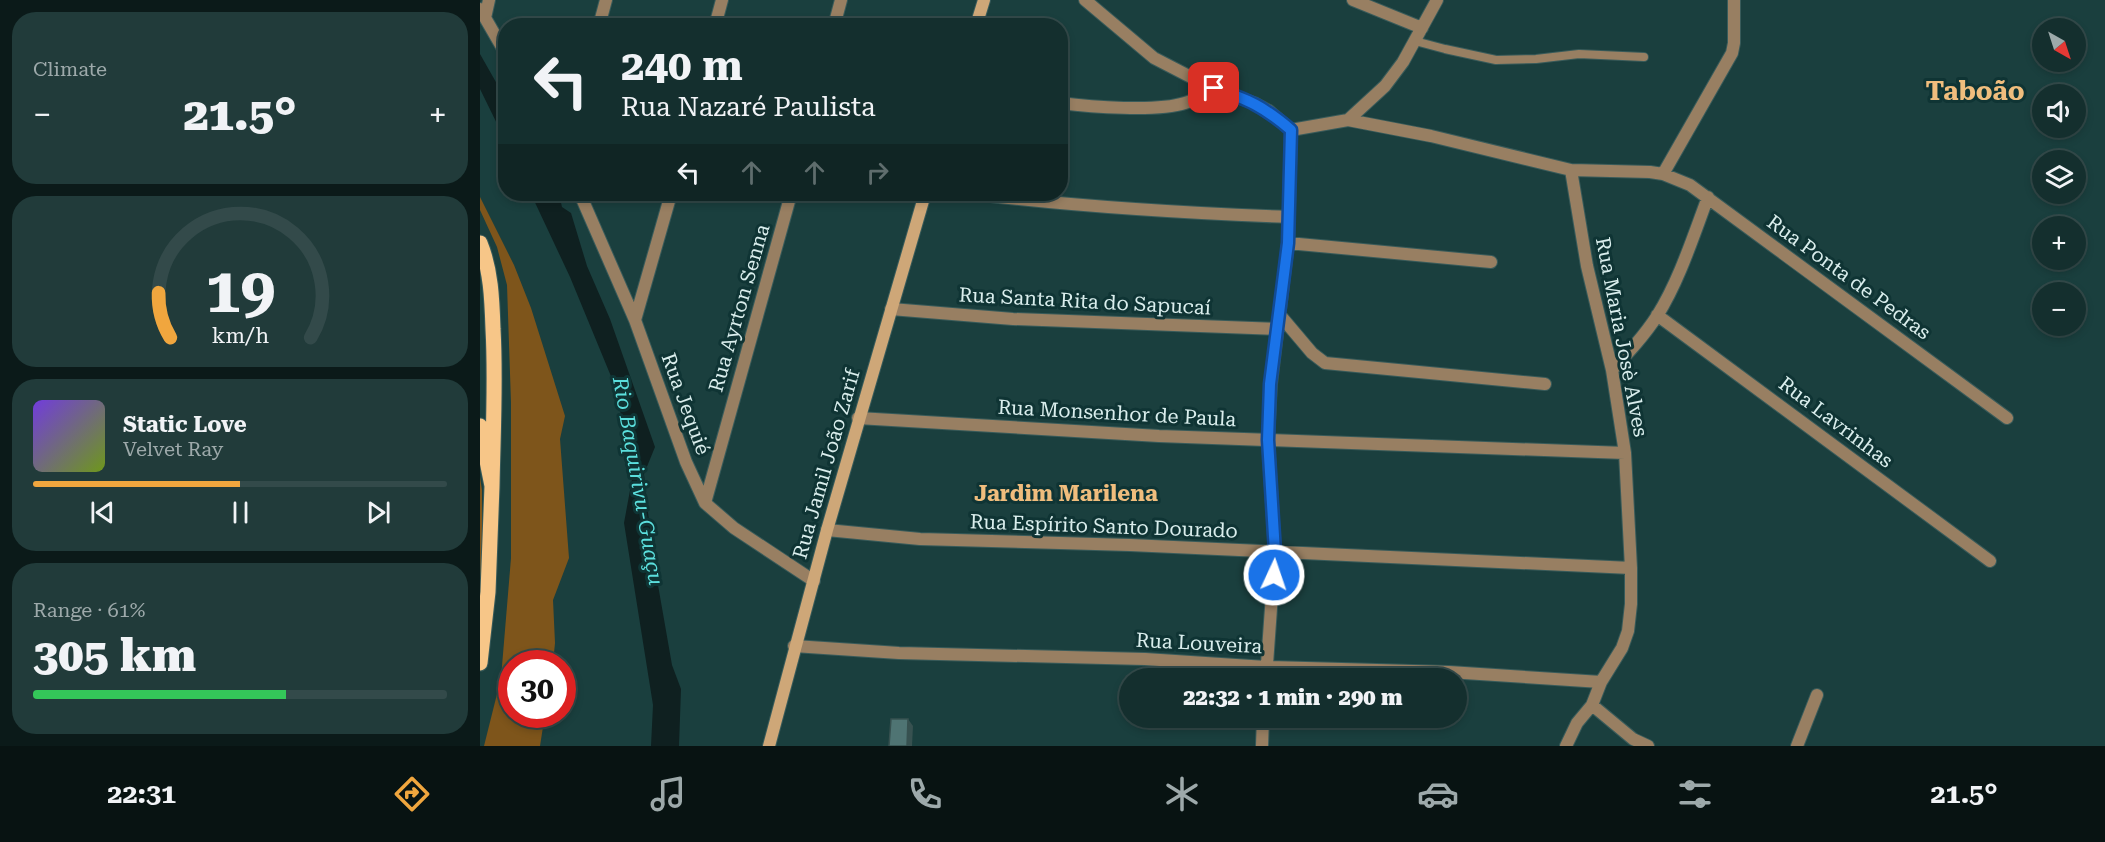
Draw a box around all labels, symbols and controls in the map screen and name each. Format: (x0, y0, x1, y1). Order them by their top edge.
north arrow (2032, 18, 2086, 72)
map controls (2032, 18, 2086, 336)
text: 240 m (621, 41, 743, 90)
icon: left (522, 42, 600, 120)
text: Climate (33, 57, 107, 81)
pin (1188, 62, 1239, 113)
icon: arrive (1197, 71, 1230, 104)
district label: Taboão (1926, 76, 2024, 106)
button: sound (2032, 84, 2086, 138)
text: 21.5° (183, 88, 297, 141)
text: Rua Nazaré Paulista (621, 91, 876, 123)
text: − (33, 95, 51, 134)
text: + (429, 95, 447, 134)
button: layers (2032, 150, 2086, 204)
icon: left (672, 156, 705, 189)
icon: ahead (735, 156, 768, 189)
icon: ahead (798, 156, 831, 189)
icon: right (861, 156, 894, 189)
street label: Rua Ponta de Pedras (1763, 210, 1935, 344)
button: + (2032, 216, 2086, 270)
street label: Rua Ayrton Senna (704, 221, 774, 395)
street label: Rua Maria Josè Alves (1591, 235, 1653, 439)
text: 19 (205, 254, 275, 327)
street label: Rua Santa Rita do Sapucaí (958, 282, 1212, 320)
button: − (2032, 282, 2086, 336)
text: km/h (211, 324, 269, 349)
street label: Rua Jequié (657, 350, 715, 458)
street label: Rua Jamil João Zarif (787, 365, 865, 562)
street label: Rua Lavrinhas (1774, 371, 1898, 473)
water label: Rio Baquirivu-Guaçu (608, 374, 668, 587)
street label: Rua Monsenhor de Paula (997, 395, 1237, 431)
text: Static Love (123, 412, 247, 437)
text: Velvet Ray (123, 437, 223, 461)
district label: Jardim Marilena (974, 481, 1158, 506)
icon: previous (86, 496, 119, 529)
icon: pause (224, 496, 257, 529)
icon: next (362, 496, 395, 529)
street label: Rua Espírito Santo Dourado (970, 509, 1238, 543)
position arrow (1242, 543, 1306, 607)
text: Range · 61% (33, 598, 145, 622)
street label: Rua Louveira (1135, 628, 1263, 658)
text: 305 km (33, 629, 196, 682)
speed limit sign: 30 (498, 650, 576, 728)
text: 22:32 · 1 min · 290 m (1183, 685, 1403, 710)
icon: directions (391, 773, 433, 815)
icon: music (647, 773, 689, 815)
icon: phone (904, 773, 946, 815)
icon: climate (1161, 773, 1203, 815)
icon: car (1417, 773, 1459, 815)
icon: filters (1674, 773, 1716, 815)
text: 22:31 (107, 778, 176, 810)
text: 21.5° (1930, 778, 1998, 810)

